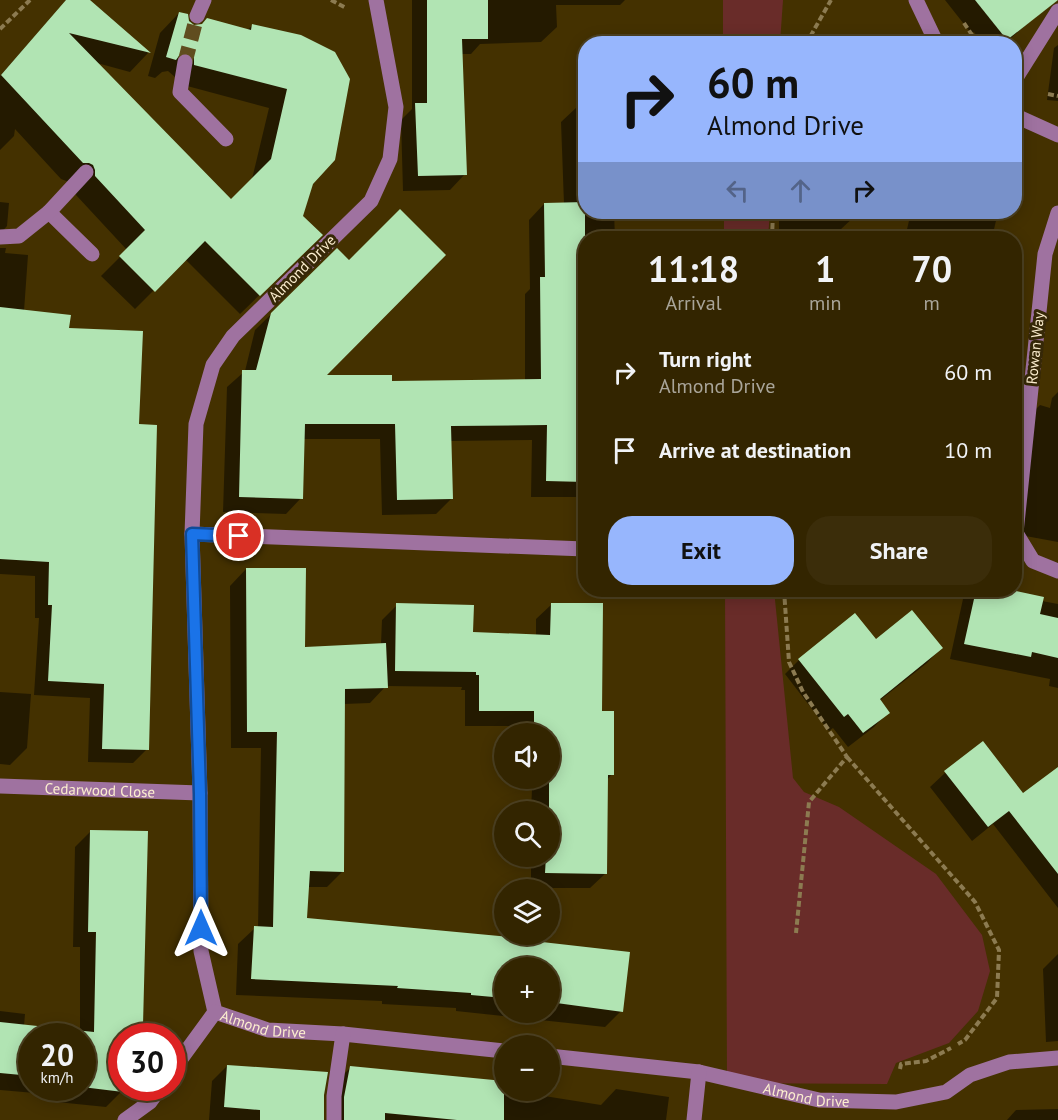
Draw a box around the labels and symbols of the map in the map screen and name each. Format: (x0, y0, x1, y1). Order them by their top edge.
street label: Almond Drive (264, 230, 340, 306)
street label: Rowan Way (1022, 311, 1048, 385)
pin (213, 510, 264, 561)
street label: Cedarwood Close (44, 778, 155, 801)
position arrow (169, 896, 233, 960)
street label: Almond Drive (218, 1005, 306, 1042)
speed limit sign: 30 (108, 1023, 186, 1101)
street label: Almond Drive (762, 1078, 850, 1110)

